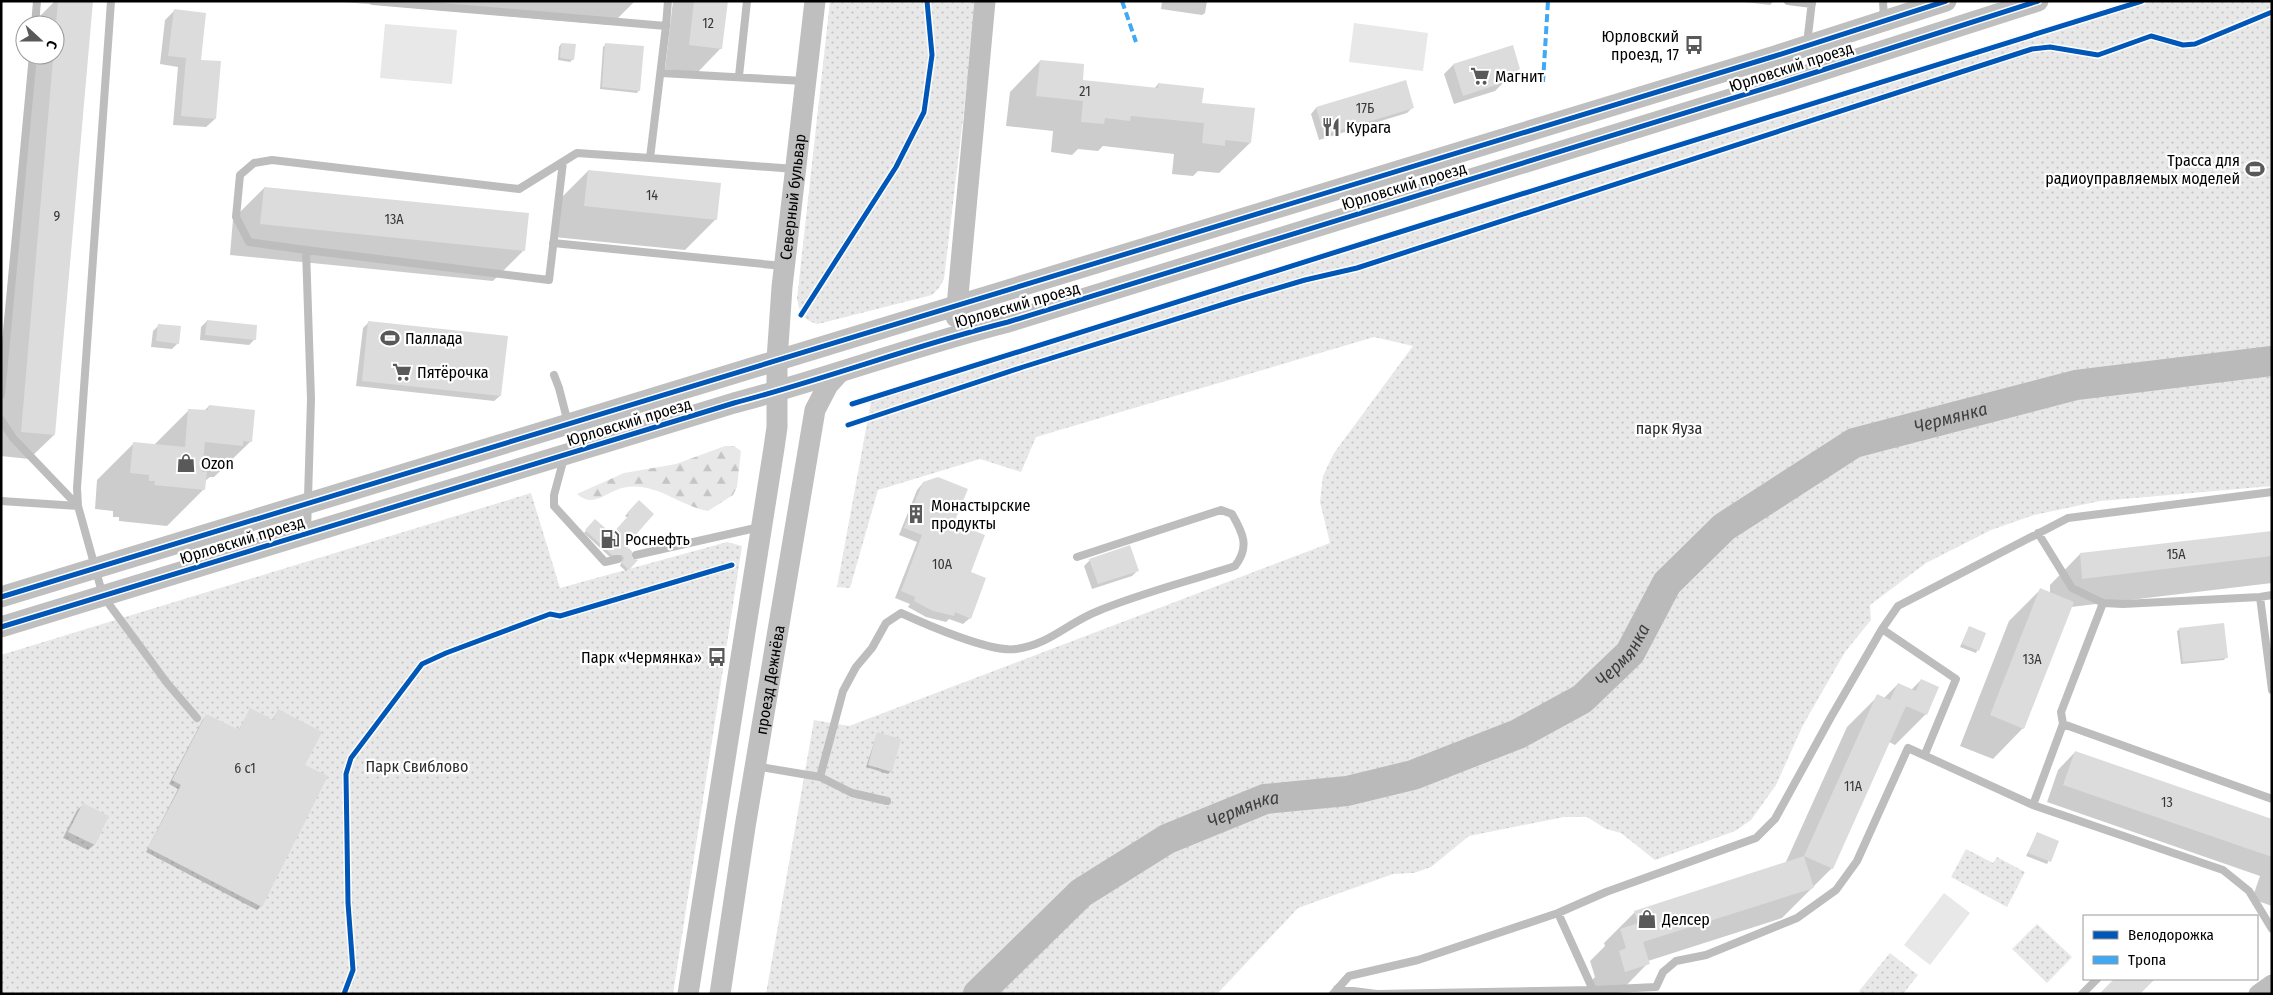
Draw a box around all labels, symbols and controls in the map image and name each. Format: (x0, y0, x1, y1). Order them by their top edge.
north arrow (15, 15, 65, 65)
house number: 12 (702, 15, 714, 32)
place label: Юрловский проезд, 17 (1601, 27, 1680, 64)
bus stop icon: Юрловский проезд, 17 (1683, 34, 1705, 56)
text: С (42, 38, 61, 52)
street label: Юрловский проезд (1727, 38, 1855, 96)
supermarket icon: Магнит (1469, 65, 1491, 87)
place label: Магнит (1495, 67, 1545, 86)
house number: 21 (1079, 83, 1091, 100)
house number: 17Б (1356, 100, 1374, 117)
restaurant icon: Курага (1320, 116, 1342, 138)
place label: Курага (1346, 118, 1391, 137)
street label: Северный бульвар (776, 133, 809, 261)
place label: Трасса для радиоуправляемых моделей (2045, 151, 2240, 188)
street label: Юрловский проезд (1339, 158, 1469, 214)
sports icon: Трасса для радиоуправляемых моделей (2244, 158, 2266, 180)
house number: 14 (646, 187, 658, 204)
house number: 9 (54, 208, 61, 225)
house number: 13А (384, 211, 404, 228)
street label: Юрловский проезд (952, 278, 1082, 332)
sports icon: Паллада (379, 327, 401, 349)
place label: Паллада (405, 329, 463, 348)
supermarket icon: Пятёрочка (391, 361, 413, 383)
place label: Пятёрочка (417, 363, 489, 382)
street label: Юрловский проезд (564, 394, 694, 450)
water label: Чермянка (1912, 398, 1990, 438)
park label: парк Яуза (1636, 419, 1702, 438)
shop icon: Ozon (175, 452, 197, 474)
place label: Ozon (201, 454, 234, 473)
place label: Монастырские продукты (931, 496, 1031, 533)
building icon: Монастырские продукты (905, 503, 927, 525)
street label: Юрловский проезд (177, 512, 307, 568)
fuel station icon: Роснефть (599, 528, 621, 550)
place label: Роснефть (625, 530, 690, 549)
house number: 15А (2166, 546, 2186, 563)
house number: 10А (932, 556, 953, 573)
water label: Чермянка (1591, 620, 1654, 691)
street label: проезд Дежнёва (751, 624, 788, 736)
bus stop icon: Парк «Чермянка» (706, 646, 728, 668)
place label: Парк «Чермянка» (581, 648, 702, 667)
house number: 13А (2022, 651, 2042, 668)
park label: Парк Свиблово (366, 757, 468, 776)
house number: 6 с1 (234, 760, 256, 777)
house number: 11А (1844, 778, 1863, 795)
water label: Чермянка (1204, 787, 1280, 832)
house number: 13 (2161, 794, 2173, 811)
shop icon: Делсер (1636, 908, 1658, 930)
place label: Делсер (1661, 910, 1710, 929)
legend (2083, 915, 2258, 980)
text: Велодорожка (2128, 926, 2214, 944)
text: Тропа (2128, 951, 2166, 969)

